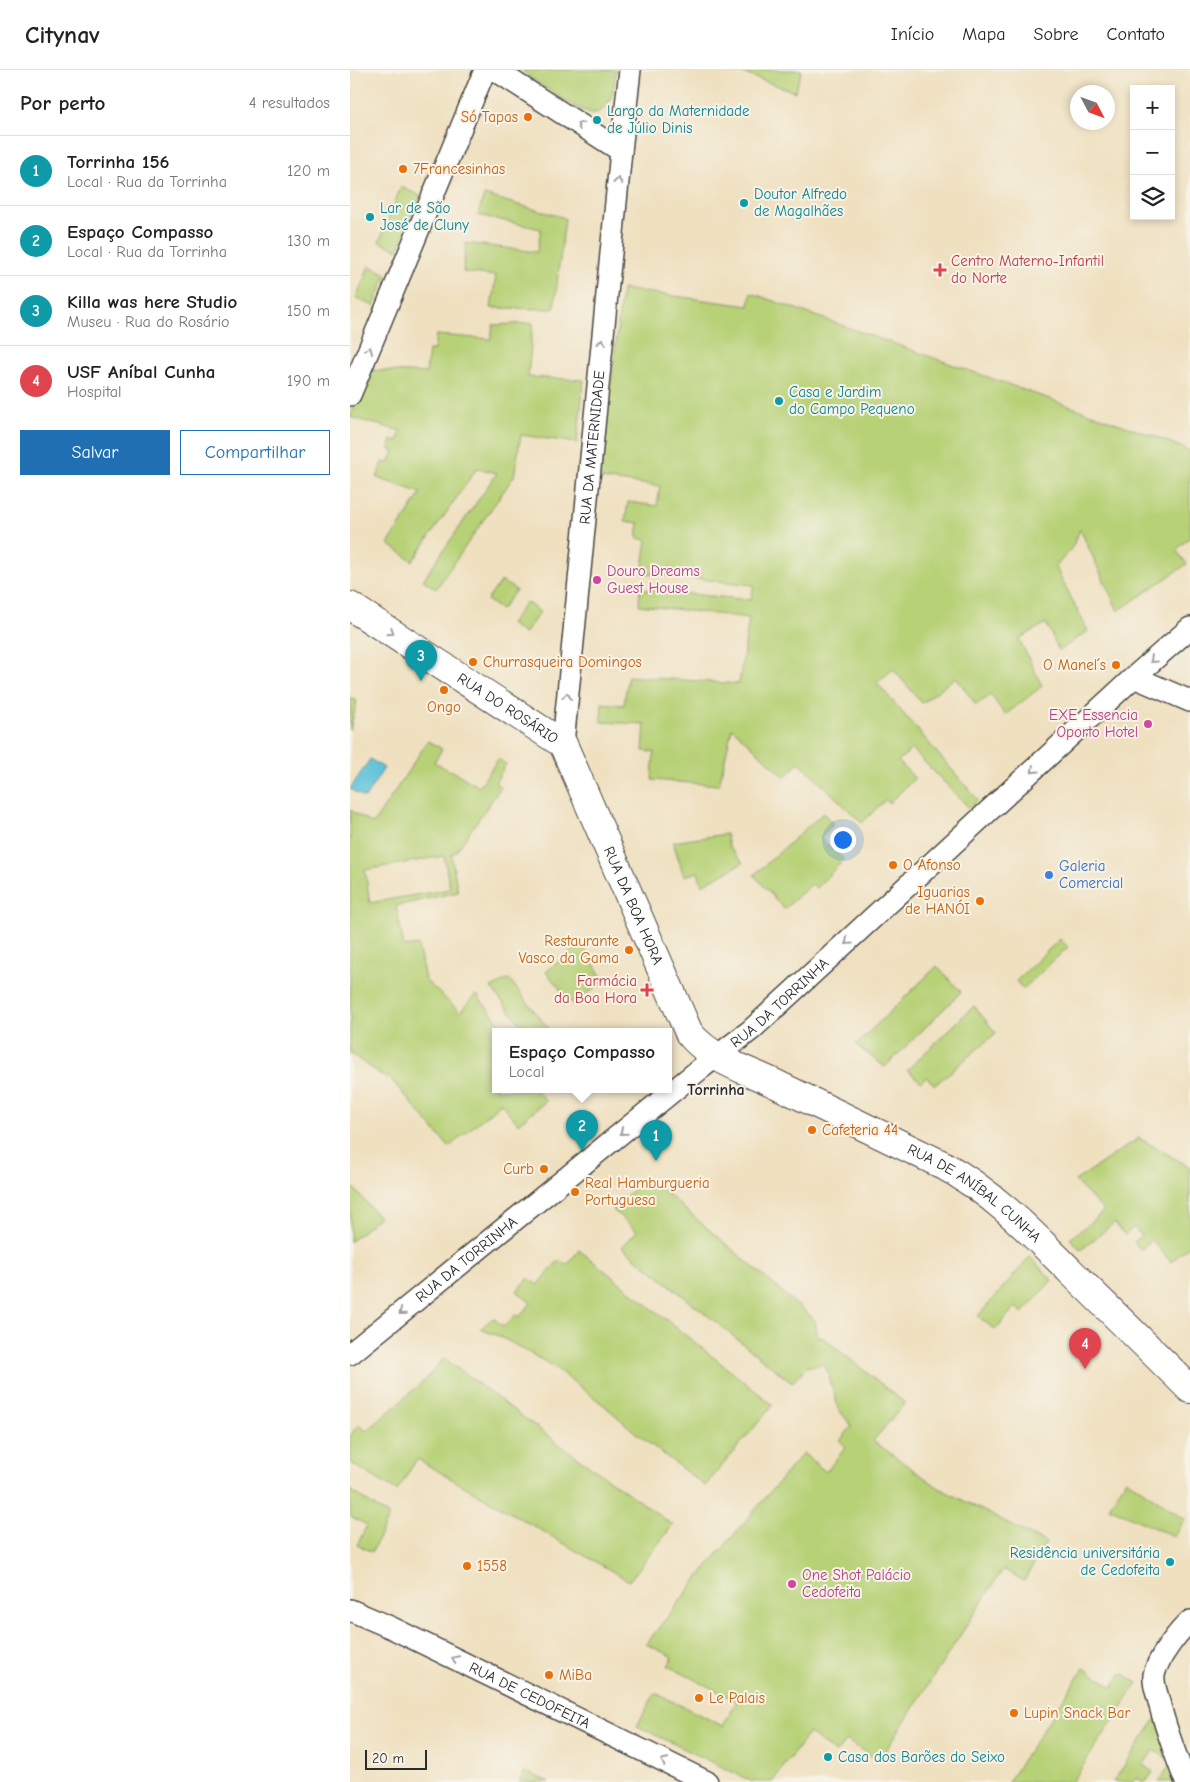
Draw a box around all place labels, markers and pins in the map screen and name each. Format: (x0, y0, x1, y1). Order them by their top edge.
place label: Largo da Maternidade de Júlio Dinis (607, 102, 750, 137)
place label: Só Tapas (461, 108, 518, 126)
marker: Só Tapas (522, 111, 534, 123)
marker: Largo da Maternidade de Júlio Dinis (591, 114, 603, 126)
place label: 7Francesinhas (413, 160, 505, 178)
marker: 7Francesinhas (397, 163, 409, 175)
place label: Doutor Alfredo de Magalhães (754, 185, 847, 220)
marker: Doutor Alfredo de Magalhães (738, 197, 750, 209)
place label: Lar de São José de Cluny (380, 199, 469, 234)
marker: Lar de São José de Cluny (364, 211, 376, 223)
place label: Centro Materno-Infantil do Norte (951, 252, 1104, 287)
marker: Centro Materno-Infantil do Norte (933, 263, 947, 277)
place label: Casa e Jardim do Campo Pequeno (789, 383, 915, 418)
marker: Casa e Jardim do Campo Pequeno (773, 395, 785, 407)
place label: Douro Dreams Guest House (607, 562, 700, 597)
marker: Douro Dreams Guest House (591, 574, 603, 586)
pin: 3 (405, 640, 437, 681)
place label: Churrasqueira Domingos (483, 653, 642, 671)
marker: Churrasqueira Domingos (467, 656, 479, 668)
place label: O Manel´s (1043, 656, 1106, 674)
marker: O Manel´s (1110, 659, 1122, 671)
marker: Ongo (438, 684, 450, 696)
place label: Ongo (427, 698, 461, 716)
place label: EXE Essencia Oporto Hotel (1049, 706, 1138, 741)
marker: EXE Essencia Oporto Hotel (1142, 718, 1154, 730)
place label: O Afonso (903, 856, 961, 874)
place label: Galeria Comercial (1059, 857, 1123, 892)
marker: O Afonso (887, 859, 899, 871)
marker: Galeria Comercial (1043, 869, 1055, 881)
place label: Iguarias de HANÓI (905, 883, 970, 918)
marker: Iguarias de HANÓI (974, 895, 986, 907)
place label: Restaurante Vasco da Gama (518, 932, 619, 967)
marker: Restaurante Vasco da Gama (623, 944, 635, 956)
place label: Farmácia da Boa Hora (554, 972, 637, 1007)
marker: Farmácia da Boa Hora (641, 984, 653, 996)
pin: 2 (566, 1110, 598, 1151)
pin: 1 (640, 1120, 672, 1161)
place label: Cafeteria 44 (822, 1121, 898, 1139)
marker: Cafeteria 44 (806, 1124, 818, 1136)
place label: Curb (503, 1160, 534, 1178)
marker: Curb (538, 1163, 550, 1175)
place label: Real Hamburgueria Portuguesa (585, 1174, 710, 1209)
marker: Real Hamburgueria Portuguesa (569, 1186, 581, 1198)
pin: 4 (1069, 1328, 1101, 1369)
place label: Residência universitária de Cedofeita (1010, 1544, 1160, 1579)
marker: Residência universitária de Cedofeita (1164, 1556, 1176, 1568)
place label: 1558 (477, 1557, 507, 1575)
marker: 1558 (461, 1560, 473, 1572)
place label: One Shot Palácio Cedofeita (802, 1566, 911, 1601)
marker: One Shot Palácio Cedofeita (786, 1578, 798, 1590)
place label: MiBa (559, 1666, 592, 1684)
marker: MiBa (543, 1669, 555, 1681)
place label: Le Palais (709, 1689, 765, 1707)
marker: Le Palais (693, 1692, 705, 1704)
place label: Lupin Snack Bar (1024, 1704, 1131, 1722)
marker: Lupin Snack Bar (1008, 1707, 1020, 1719)
place label: Casa dos Barões do Seixo (838, 1748, 1005, 1766)
marker: Casa dos Barões do Seixo (822, 1751, 834, 1763)

